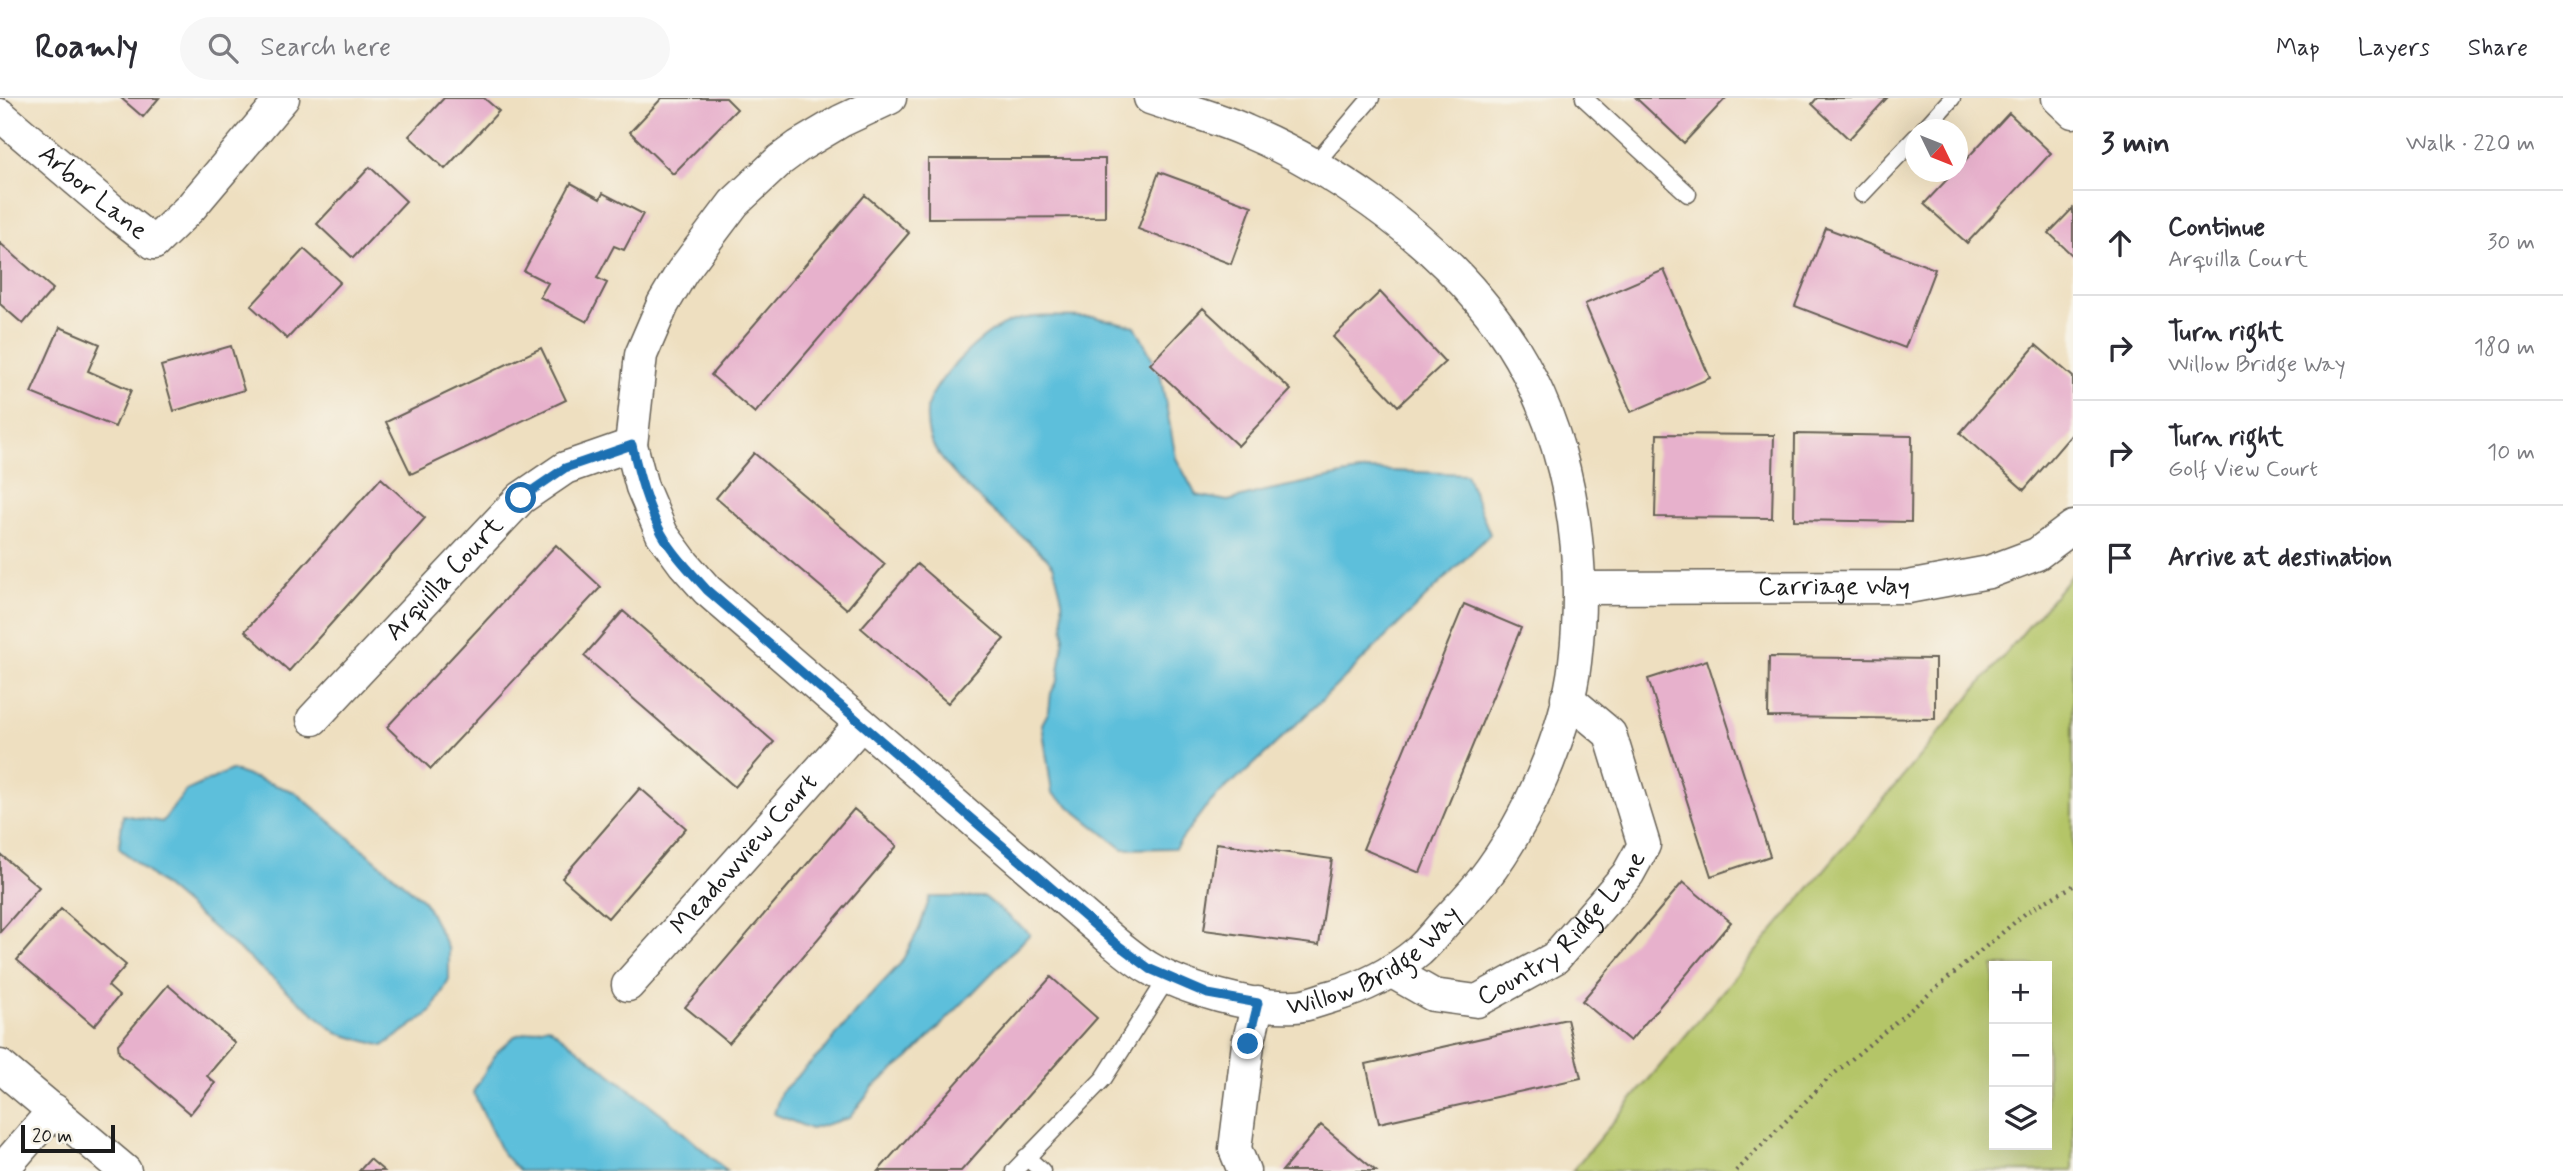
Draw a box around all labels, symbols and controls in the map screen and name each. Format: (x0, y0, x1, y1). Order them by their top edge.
search box (180, 17, 670, 80)
text: Roamly (35, 26, 138, 70)
icon: search (204, 29, 242, 67)
text: Search here (260, 31, 391, 65)
text: Map (2276, 33, 2320, 64)
text: Layers (2358, 33, 2430, 64)
text: Share (2468, 33, 2528, 64)
north arrow (1905, 119, 1968, 182)
text: 3 min (2101, 124, 2170, 163)
text: Walk · 220 m (2406, 129, 2535, 159)
street label: Arbor Lane (31, 138, 154, 248)
text: Continue (2168, 211, 2265, 245)
icon: ahead (2101, 224, 2139, 262)
text: 30 m (2487, 228, 2535, 258)
text: Arquilla Court (2168, 245, 2308, 275)
text: Turn right (2168, 316, 2284, 350)
icon: right (2101, 329, 2139, 367)
text: 180 m (2474, 333, 2535, 363)
text: Willow Bridge Way (2168, 350, 2346, 380)
text: Turn right (2168, 421, 2284, 455)
icon: right (2101, 434, 2139, 472)
text: 10 m (2487, 438, 2535, 468)
text: Golf View Court (2168, 455, 2318, 485)
route start (505, 482, 536, 513)
street label: Arquilla Court (378, 510, 511, 648)
icon: arrive (2101, 539, 2139, 577)
text: Arrive at destination (2168, 541, 2392, 575)
street label: Carriage Way (1758, 570, 1910, 604)
street label: Meadowview Court (663, 767, 826, 942)
street label: Country Ridge Lane (1471, 845, 1654, 1014)
street label: Willow Bridge Way (1285, 899, 1469, 1024)
map controls (1989, 961, 2052, 1150)
button: + (1989, 961, 2052, 1024)
button: − (1989, 1024, 2052, 1087)
route end (1232, 1028, 1263, 1059)
button: layers (1989, 1087, 2052, 1150)
scale bar (21, 1122, 116, 1154)
text: 20 m (32, 1124, 72, 1149)

